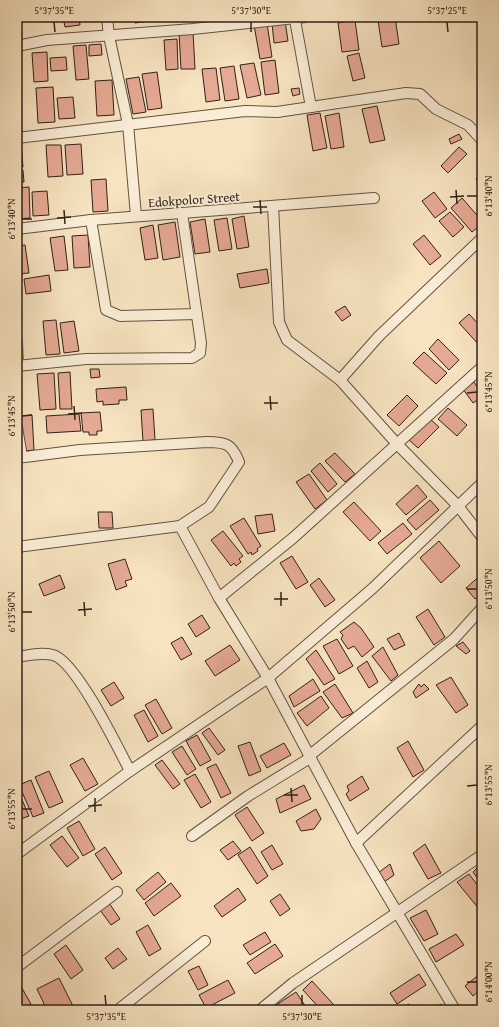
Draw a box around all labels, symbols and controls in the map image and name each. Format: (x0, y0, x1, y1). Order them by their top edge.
text: 5°37'35"E (34, 3, 74, 18)
text: 5°37'30"E (231, 3, 271, 18)
text: 5°37'25"E (427, 3, 467, 18)
text: 6°13'40"N (481, 175, 496, 217)
street label: Edokpolor Street (148, 187, 241, 212)
text: 6°13'40"N (4, 198, 19, 240)
text: 6°13'45"N (481, 371, 496, 413)
text: 6°13'45"N (4, 395, 19, 437)
text: 6°13'50"N (481, 568, 496, 610)
text: 6°13'50"N (4, 591, 19, 633)
text: 6°13'55"N (481, 764, 496, 806)
text: 6°13'55"N (4, 788, 19, 830)
text: 6°14'00"N (481, 961, 496, 1003)
text: 5°37'35"E (86, 1009, 126, 1024)
text: 5°37'30"E (282, 1009, 322, 1024)

